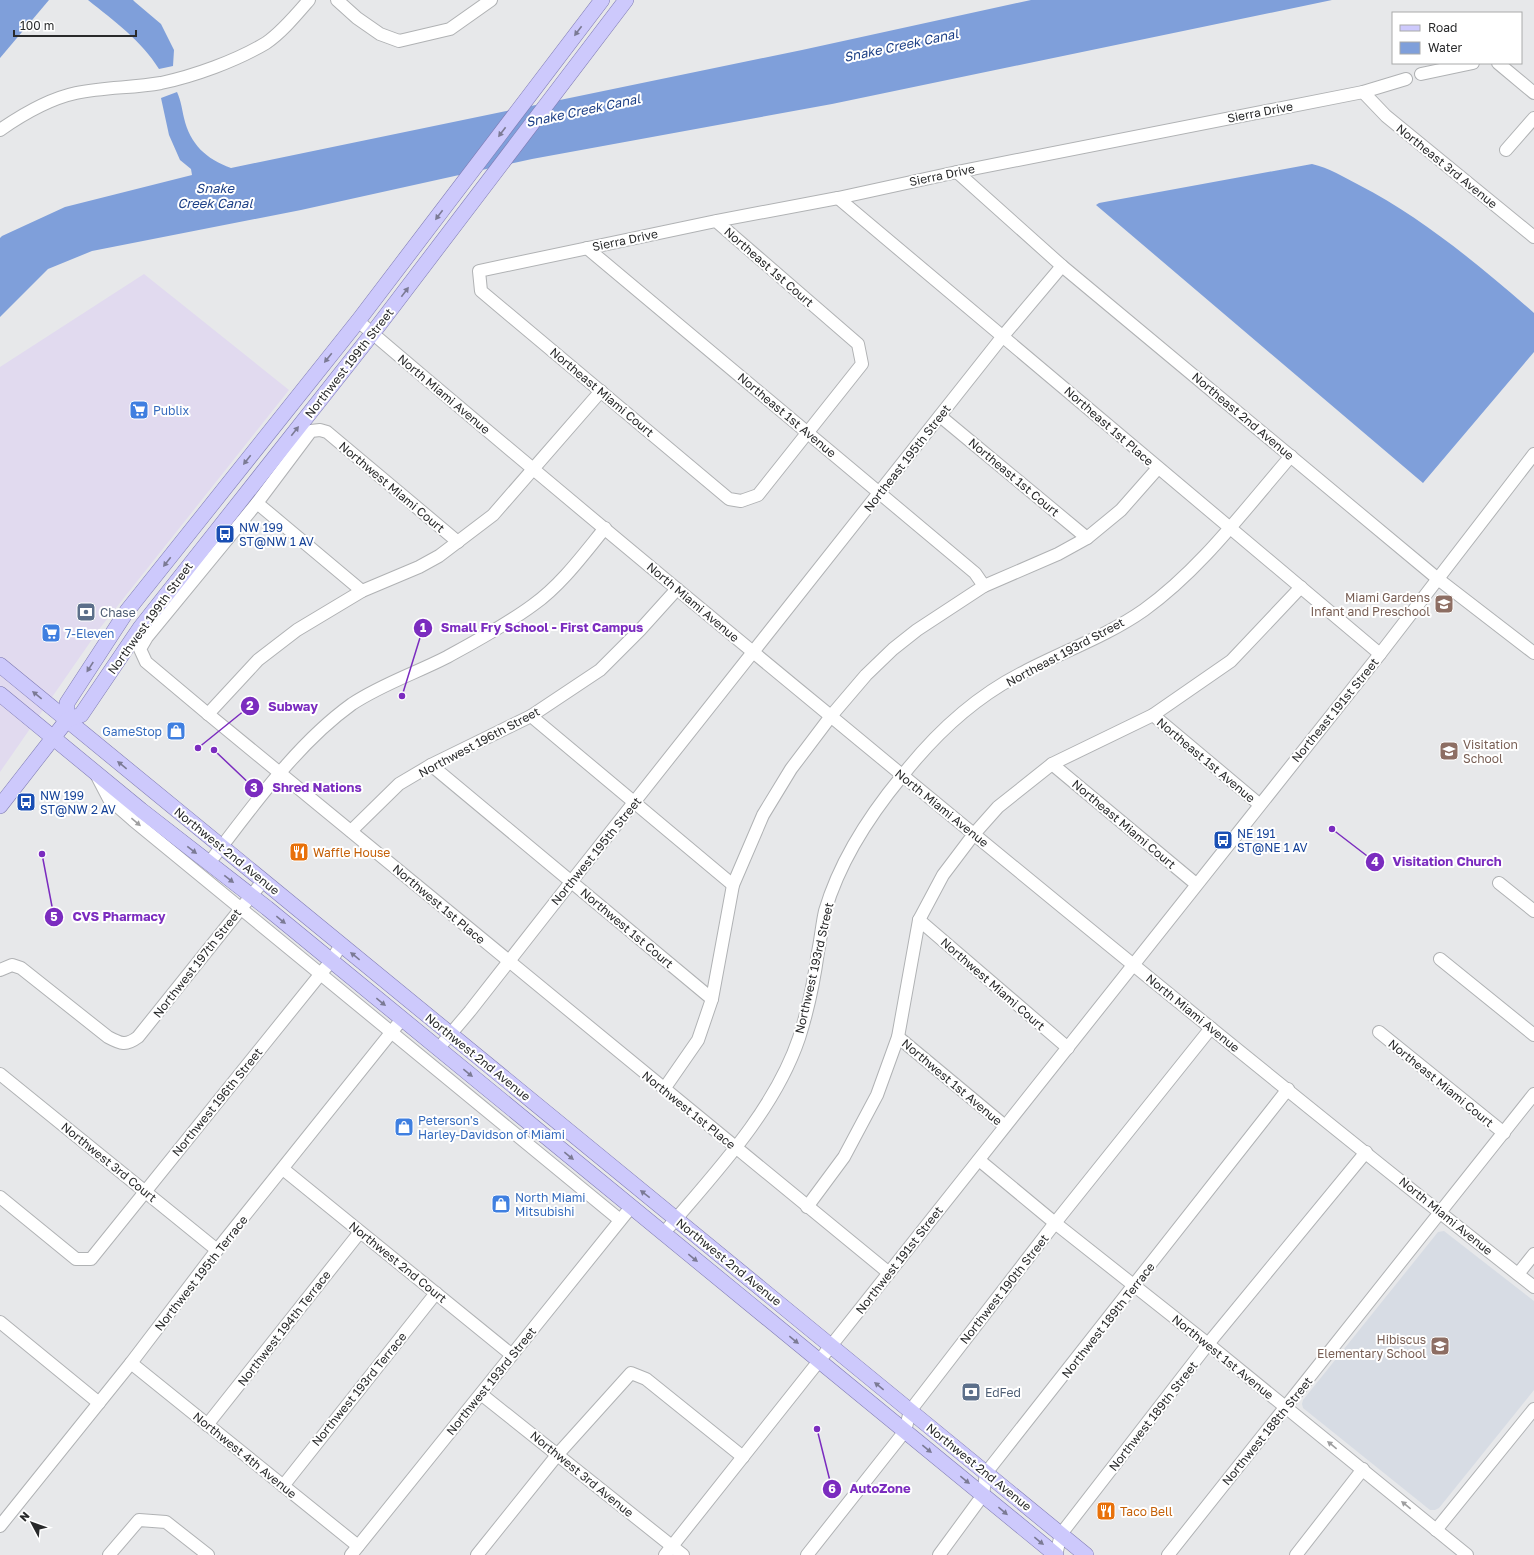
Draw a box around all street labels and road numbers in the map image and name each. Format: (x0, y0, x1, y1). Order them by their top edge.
street label: Sierra Drive (1226, 98, 1294, 126)
street label: Northeast 3rd Avenue (1393, 121, 1501, 211)
street label: Sierra Drive (908, 161, 976, 189)
street label: Northeast 1st Court (721, 224, 817, 310)
street label: Sierra Drive (591, 226, 659, 254)
street label: Northwest 199th Street (302, 305, 397, 421)
street label: Northeast Miami Court (547, 344, 657, 440)
street label: North Miami Avenue (395, 351, 493, 437)
street label: Northeast 2nd Avenue (1189, 369, 1297, 463)
street label: Northeast 1st Avenue (735, 370, 839, 461)
street label: Northeast 1st Place (1061, 383, 1157, 469)
street label: Northeast 195th Street (860, 401, 954, 515)
street label: Northeast 1st Court (966, 435, 1062, 519)
street label: Northwest Miami Court (336, 438, 448, 536)
street label: Northwest 199th Street (104, 559, 196, 677)
street label: North Miami Avenue (644, 559, 742, 645)
street label: Northeast 193rd Street (1003, 614, 1127, 690)
street label: Northeast 191st Street (1288, 655, 1382, 765)
street label: Northwest 196th Street (416, 704, 542, 780)
street label: Northeast 1st Avenue (1154, 715, 1258, 806)
street label: North Miami Avenue (892, 766, 992, 850)
street label: Northeast Miami Court (1069, 776, 1179, 872)
street label: Northwest 195th Street (548, 794, 644, 908)
street label: Northwest 2nd Avenue (171, 804, 283, 898)
street label: Northwest 1st Place (390, 861, 488, 947)
street label: Northwest 1st Court (578, 885, 677, 971)
street label: Northwest 193rd Street (792, 901, 836, 1035)
street label: Northwest 197th Street (150, 905, 244, 1020)
street label: Northwest Miami Court (938, 935, 1048, 1034)
street label: North Miami Avenue (1143, 971, 1243, 1055)
street label: Northwest 2nd Avenue (422, 1010, 534, 1104)
street label: Northwest 1st Avenue (899, 1036, 1005, 1128)
street label: Northeast Miami Court (1385, 1036, 1497, 1130)
street label: Northwest 196th Street (169, 1045, 265, 1159)
street label: Northwest 1st Place (639, 1068, 739, 1152)
street label: Northwest 3rd Court (58, 1119, 160, 1205)
street label: North Miami Avenue (1396, 1174, 1496, 1258)
street label: Northwest 191st Street (852, 1203, 946, 1317)
street label: Northwest 195th Terrace (151, 1212, 251, 1334)
street label: Northwest 2nd Avenue (673, 1215, 785, 1309)
street label: Northwest 2nd Court (346, 1218, 450, 1306)
street label: Northwest 190th Street (956, 1231, 1052, 1347)
street label: Northwest 189th Terrace (1058, 1259, 1158, 1381)
street label: Northwest 194th Terrace (234, 1267, 334, 1389)
street label: Northwest 1st Avenue (1169, 1311, 1277, 1403)
street label: Northwest 193rd Street (443, 1324, 539, 1438)
street label: Northwest 193rd Terrace (309, 1329, 410, 1449)
street label: Northwest 189th Street (1105, 1358, 1201, 1474)
street label: Northwest 188th Street (1219, 1374, 1315, 1488)
street label: Northwest 4th Avenue (190, 1409, 300, 1501)
street label: Northwest 2nd Avenue (923, 1420, 1035, 1514)
street label: Northwest 3rd Avenue (527, 1428, 637, 1520)

